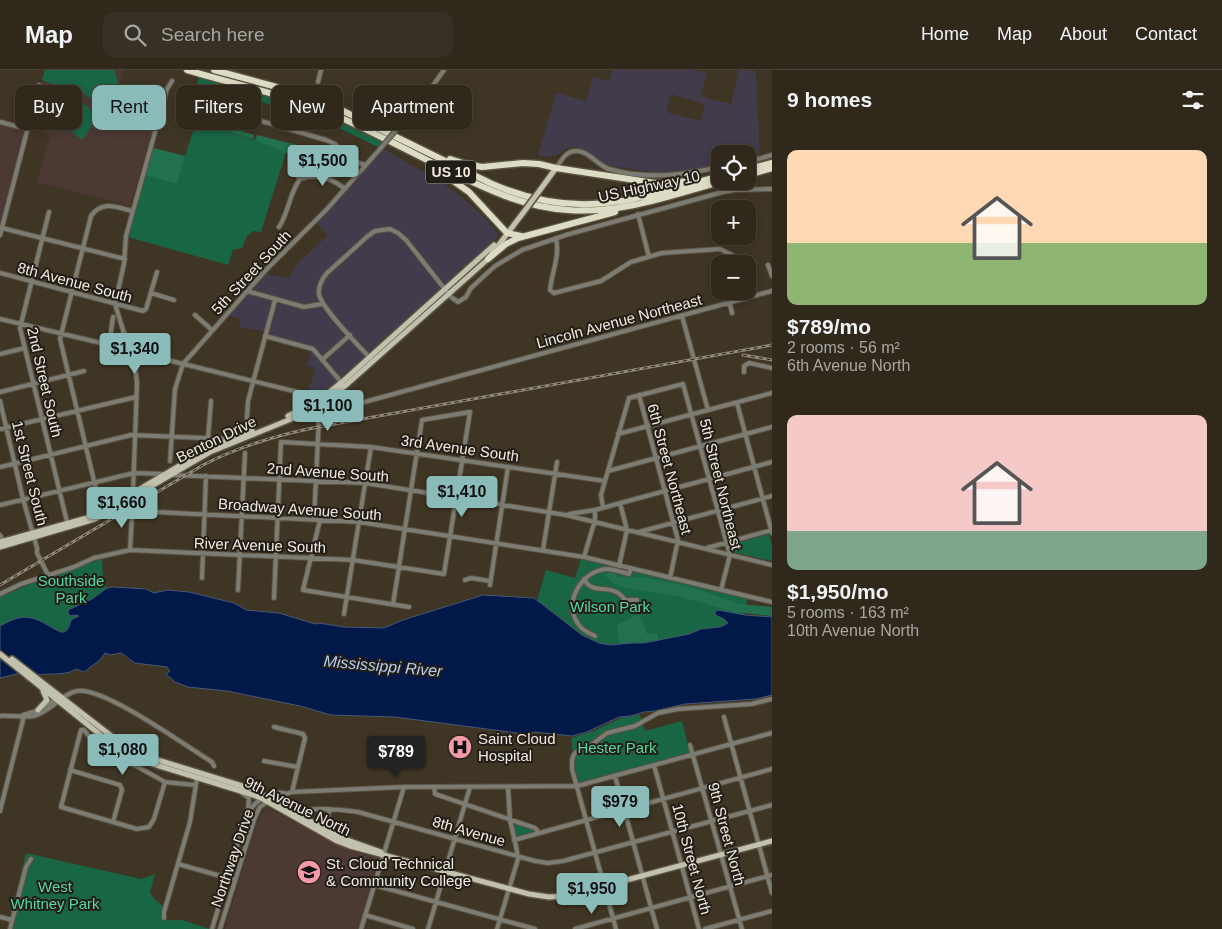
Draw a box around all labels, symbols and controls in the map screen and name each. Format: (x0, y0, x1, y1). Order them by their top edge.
search box (103, 12, 453, 57)
text: Map (25, 21, 73, 48)
icon: search (121, 21, 149, 49)
text: Search here (161, 24, 265, 45)
text: Home (921, 24, 969, 44)
text: Map (997, 24, 1032, 44)
text: About (1060, 24, 1107, 44)
text: Contact (1135, 24, 1197, 44)
chip: Buy (15, 85, 82, 130)
chip: Rent (92, 85, 166, 130)
chip: Filters (176, 85, 261, 130)
chip: New (271, 85, 343, 130)
chip: Apartment (353, 85, 472, 130)
icon: filters (1179, 86, 1207, 114)
text: 9 homes (787, 88, 872, 111)
pin: $1,500 (282, 144, 364, 187)
map controls (711, 145, 756, 300)
button: locate (711, 145, 756, 190)
text: $1,500 (299, 152, 347, 169)
road number: US 10 (426, 160, 476, 184)
street label: US Highway 10 (597, 167, 701, 205)
icon: home (952, 183, 1042, 273)
button: + (711, 200, 756, 245)
street label: 5th Street South (208, 227, 294, 317)
button: − (711, 255, 756, 300)
street label: 8th Avenue South (16, 258, 134, 306)
street label: Lincoln Avenue Northeast (534, 290, 704, 351)
text: $789/mo (787, 315, 871, 338)
street label: 2nd Street South (24, 325, 66, 439)
pin: $1,340 (94, 332, 176, 375)
text: 2 rooms · 56 m² (787, 339, 900, 356)
text: $1,340 (111, 340, 159, 357)
text: 6th Avenue North (787, 357, 910, 374)
pin: $1,100 (287, 390, 369, 432)
text: $1,100 (304, 397, 352, 414)
street label: 6th Street Northeast (644, 402, 696, 537)
street label: Benton Drive (173, 412, 259, 466)
street label: 5th Street Northeast (697, 417, 746, 552)
street label: 1st Street South (9, 419, 51, 527)
street label: 3rd Avenue South (400, 431, 520, 465)
icon: home (952, 448, 1042, 538)
street label: 2nd Avenue South (266, 459, 390, 485)
pin: $1,410 (421, 476, 503, 518)
text: $1,410 (438, 483, 486, 500)
pin: $1,660 (81, 486, 163, 529)
text: $1,660 (98, 494, 146, 511)
street label: Broadway Avenue South (218, 495, 382, 523)
street label: River Avenue South (194, 534, 326, 556)
park label: Southside Park (38, 572, 104, 606)
text: $1,950/mo (787, 580, 889, 603)
park label: Wilson Park (570, 598, 651, 615)
text: 5 rooms · 163 m² (787, 604, 909, 621)
text: 10th Avenue North (787, 622, 919, 639)
water label: Mississippi River (323, 652, 444, 680)
place label: Saint Cloud Hospital (478, 730, 556, 764)
pin: $1,080 (82, 734, 164, 776)
hospital icon: Saint Cloud Hospital (447, 734, 473, 760)
pin: $789 (366, 736, 426, 778)
park label: Hester Park (577, 739, 657, 756)
text: $1,080 (99, 741, 147, 758)
text: $789 (378, 743, 414, 760)
street label: 9th Avenue North (242, 773, 354, 839)
street label: 9th Street North (705, 781, 749, 887)
pin: $979 (590, 786, 650, 828)
text: $979 (602, 793, 638, 810)
street label: 10th Street North (669, 802, 715, 916)
street label: Northway Drive (207, 807, 257, 909)
street label: 8th Avenue (431, 813, 507, 849)
place label: St. Cloud Technical & Community College (326, 855, 471, 889)
school or university icon: St. Cloud Technical & Community College (296, 859, 322, 885)
pin: $1,950 (551, 872, 633, 915)
park label: West Whitney Park (10, 878, 100, 912)
text: $1,950 (568, 880, 616, 897)

